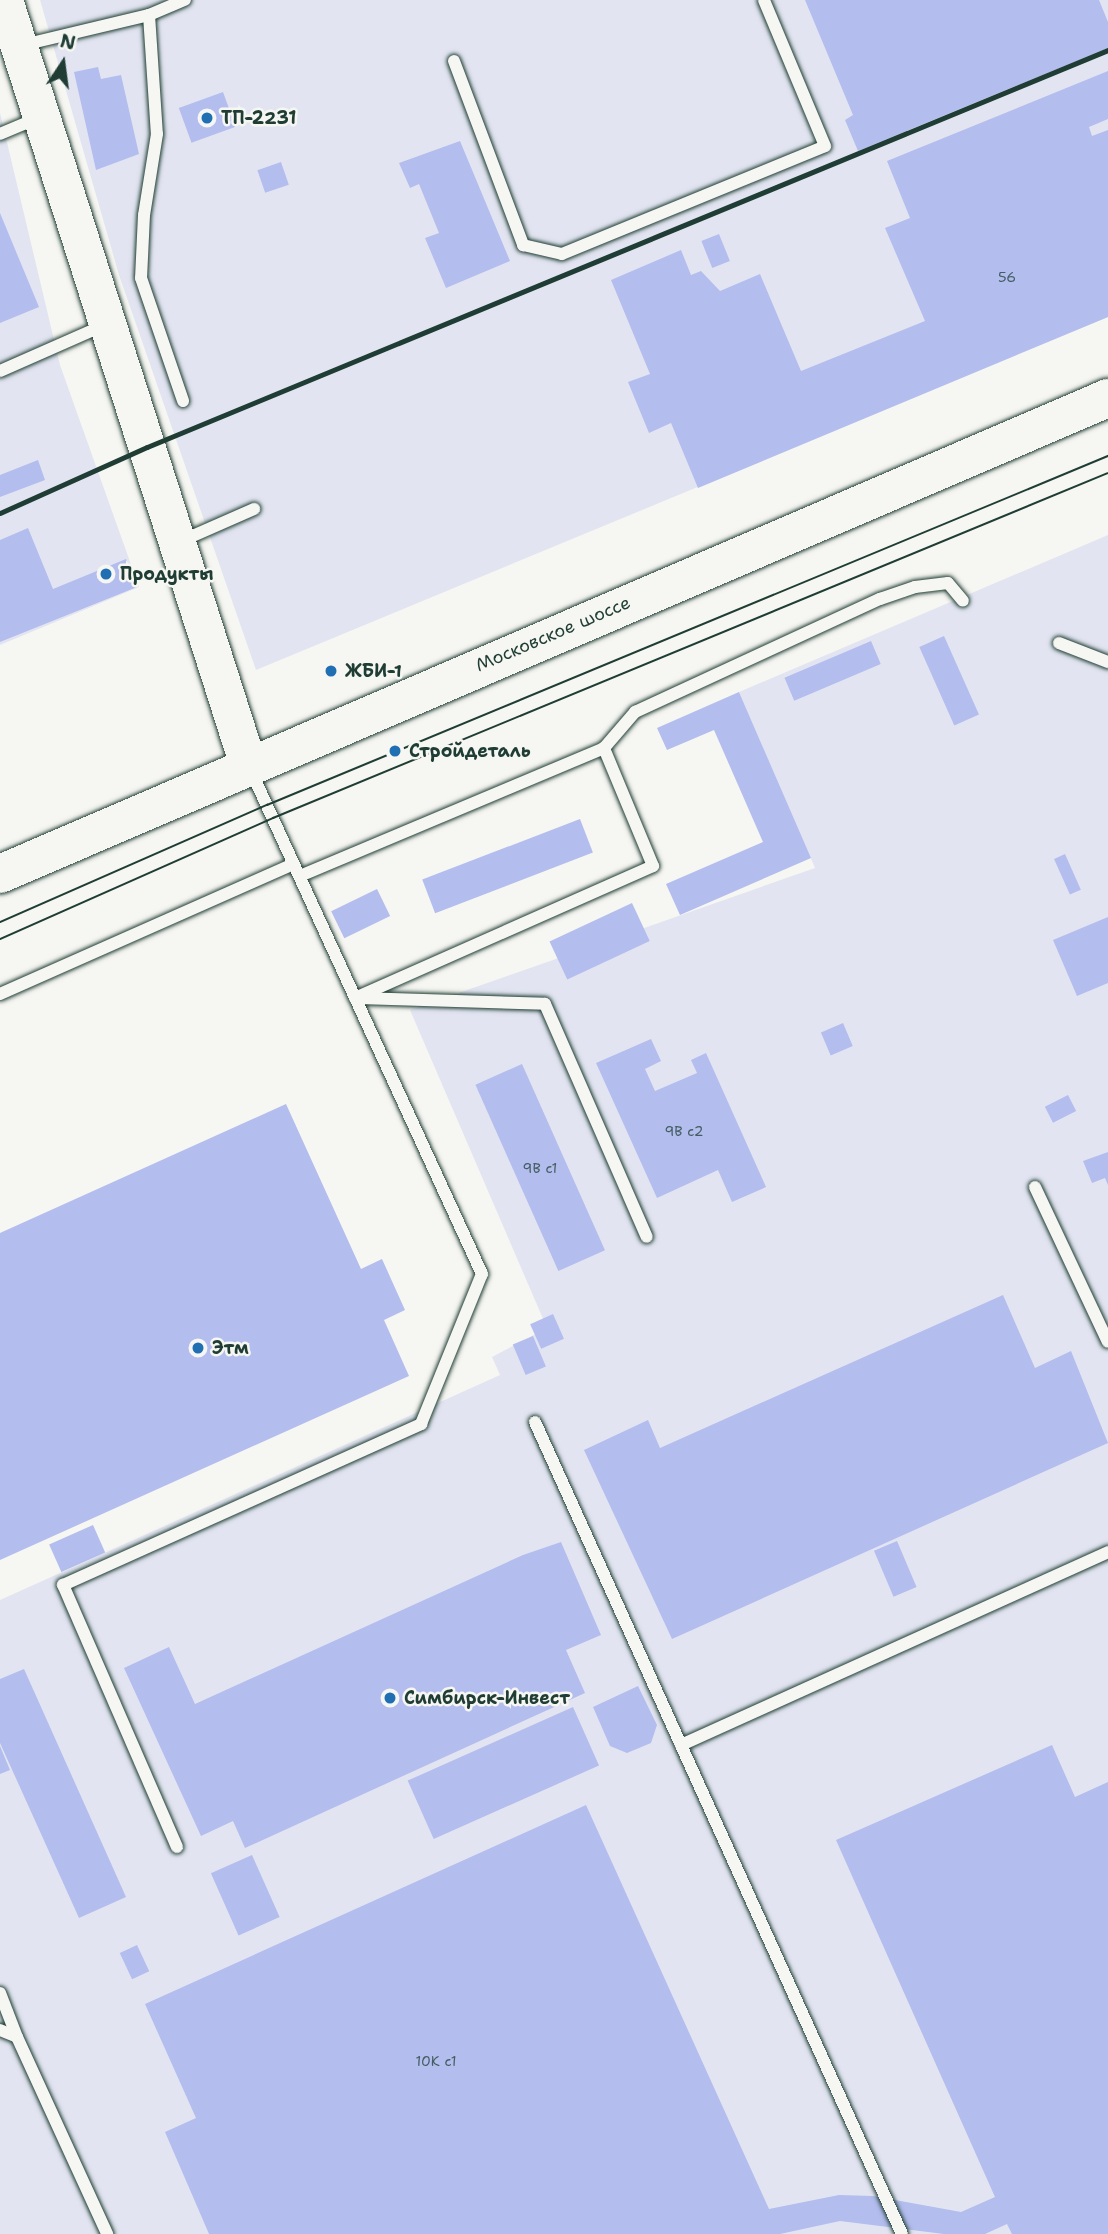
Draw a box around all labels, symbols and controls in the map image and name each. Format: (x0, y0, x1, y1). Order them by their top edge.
north arrow (28, 28, 98, 98)
text: N (58, 28, 78, 56)
place label: ТП-2231 (221, 107, 296, 129)
marker: ТП-2231 (199, 110, 215, 126)
house number: 56 (998, 269, 1016, 285)
place label: Продукты (120, 563, 214, 585)
marker: Продукты (98, 566, 114, 582)
street label: Московское шоссе (472, 592, 634, 676)
place label: ЖБИ-1 (345, 660, 402, 682)
marker: ЖБИ-1 (323, 663, 339, 679)
place label: Стройдеталь (409, 740, 531, 762)
marker: Стройдеталь (387, 743, 403, 759)
house number: 9В с2 (664, 1123, 704, 1139)
house number: 9В с1 (523, 1160, 557, 1176)
place label: Этм (212, 1337, 249, 1359)
marker: Этм (190, 1340, 206, 1356)
place label: Симбирск-Инвест (404, 1687, 570, 1709)
marker: Симбирск-Инвест (382, 1690, 398, 1706)
house number: 10К с1 (415, 2053, 457, 2069)

